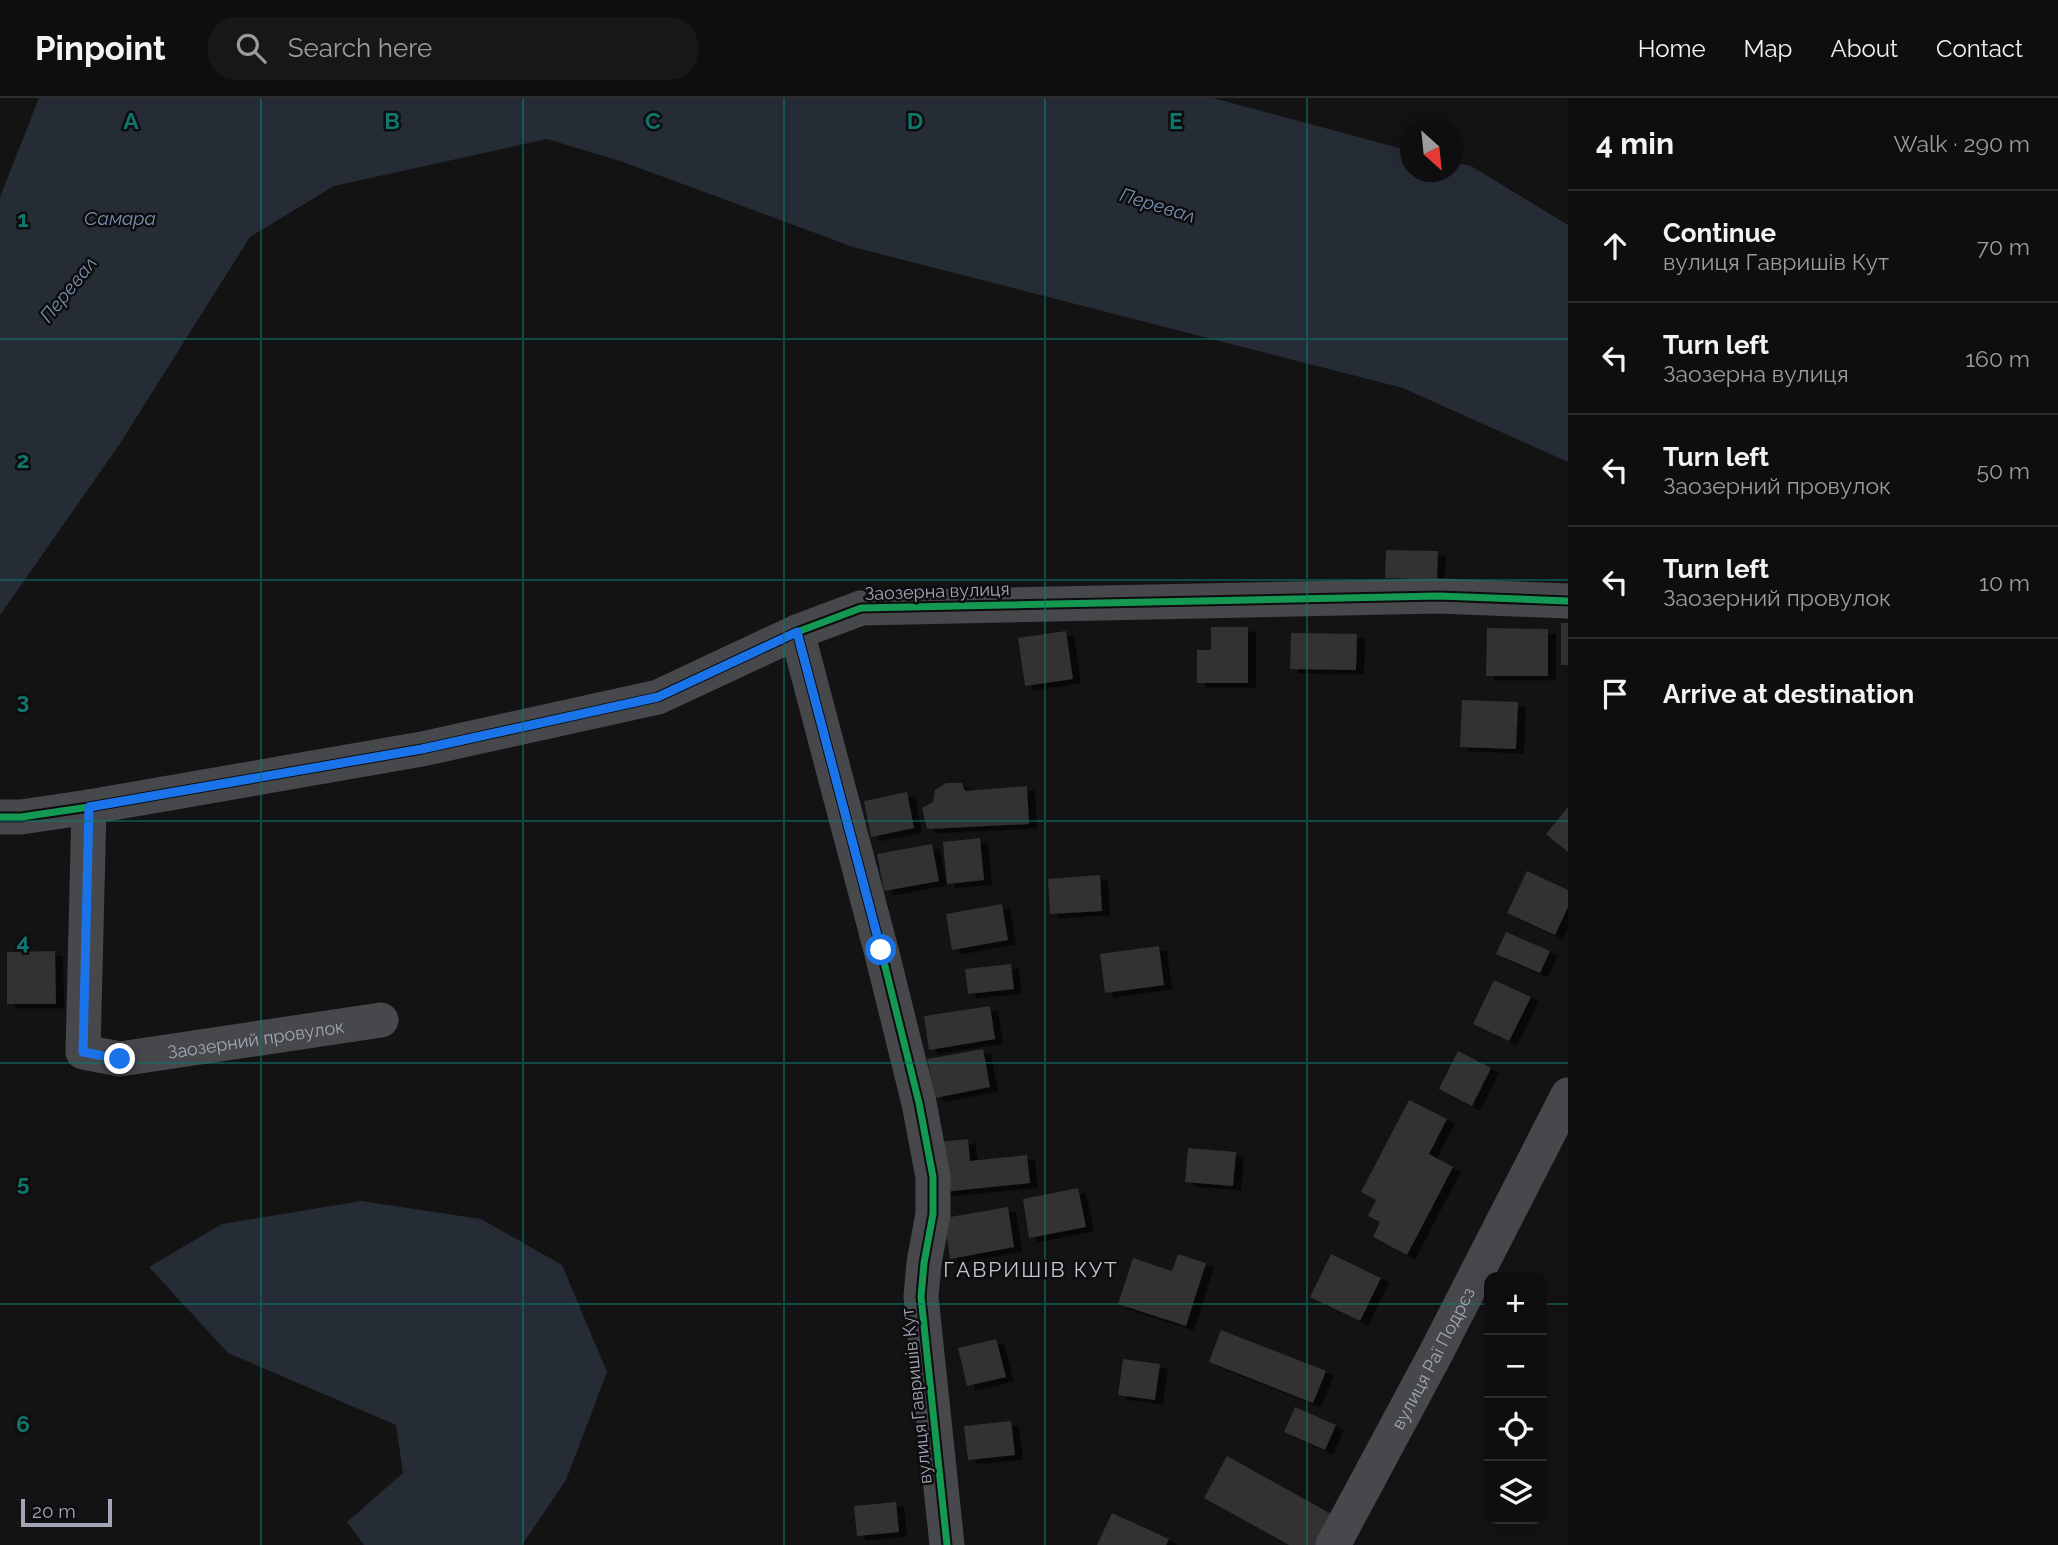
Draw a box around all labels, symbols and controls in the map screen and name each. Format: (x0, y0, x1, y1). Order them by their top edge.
search box (208, 17, 698, 80)
text: Pinpoint (35, 29, 166, 68)
icon: search (232, 29, 270, 67)
text: Search here (288, 33, 432, 63)
text: Home (1638, 34, 1706, 63)
text: Map (1744, 34, 1792, 63)
text: About (1830, 34, 1898, 63)
text: Contact (1936, 34, 2023, 63)
text: A (123, 107, 139, 134)
text: B (384, 107, 400, 134)
text: C (645, 107, 661, 134)
text: D (907, 107, 923, 134)
text: E (1169, 107, 1183, 134)
north arrow (1400, 119, 1463, 182)
text: 4 min (1596, 126, 1674, 161)
text: Walk · 290 m (1894, 130, 2030, 157)
water label: Перевал (1118, 183, 1198, 227)
text: 1 (17, 205, 29, 232)
water label: Самара (84, 207, 156, 229)
text: Continue (1663, 218, 1776, 248)
icon: ahead (1596, 227, 1634, 265)
text: 70 m (1977, 233, 2030, 260)
text: вулиця Гавришів Кут (1663, 248, 1889, 275)
water label: Перевал (35, 252, 101, 326)
text: Turn left (1663, 330, 1769, 360)
icon: left (1596, 339, 1634, 377)
text: 160 m (1965, 345, 2030, 372)
text: Заозерна вулиця (1663, 360, 1849, 387)
text: Turn left (1663, 442, 1769, 472)
text: 2 (17, 446, 29, 473)
icon: left (1596, 451, 1634, 489)
text: 50 m (1976, 457, 2030, 484)
text: Заозерний провулок (1663, 472, 1891, 499)
text: Turn left (1663, 554, 1769, 584)
icon: left (1596, 563, 1634, 601)
text: 10 m (1979, 569, 2030, 596)
street label: Заозерна вулиця (864, 578, 1010, 604)
text: Заозерний провулок (1663, 584, 1891, 611)
icon: arrive (1596, 675, 1634, 713)
text: Arrive at destination (1663, 679, 1914, 709)
text: 3 (17, 687, 29, 714)
text: 4 (16, 928, 30, 955)
route start (865, 934, 896, 965)
street label: Заозерний провулок (166, 1015, 346, 1062)
route end (104, 1043, 135, 1074)
text: 5 (17, 1169, 30, 1196)
district label: ГАВРИШІВ КУТ (943, 1257, 1119, 1282)
map controls (1484, 1272, 1547, 1524)
button: + (1484, 1272, 1547, 1335)
street label: вулиця Раї Подрєз (1387, 1283, 1479, 1433)
street label: вулиця Гавришів Кут (896, 1307, 936, 1485)
button: − (1484, 1335, 1547, 1398)
button: locate (1484, 1398, 1547, 1461)
text: 6 (16, 1410, 30, 1437)
button: layers (1484, 1461, 1547, 1524)
scale bar (21, 1496, 112, 1528)
text: 20 m (32, 1500, 76, 1522)

